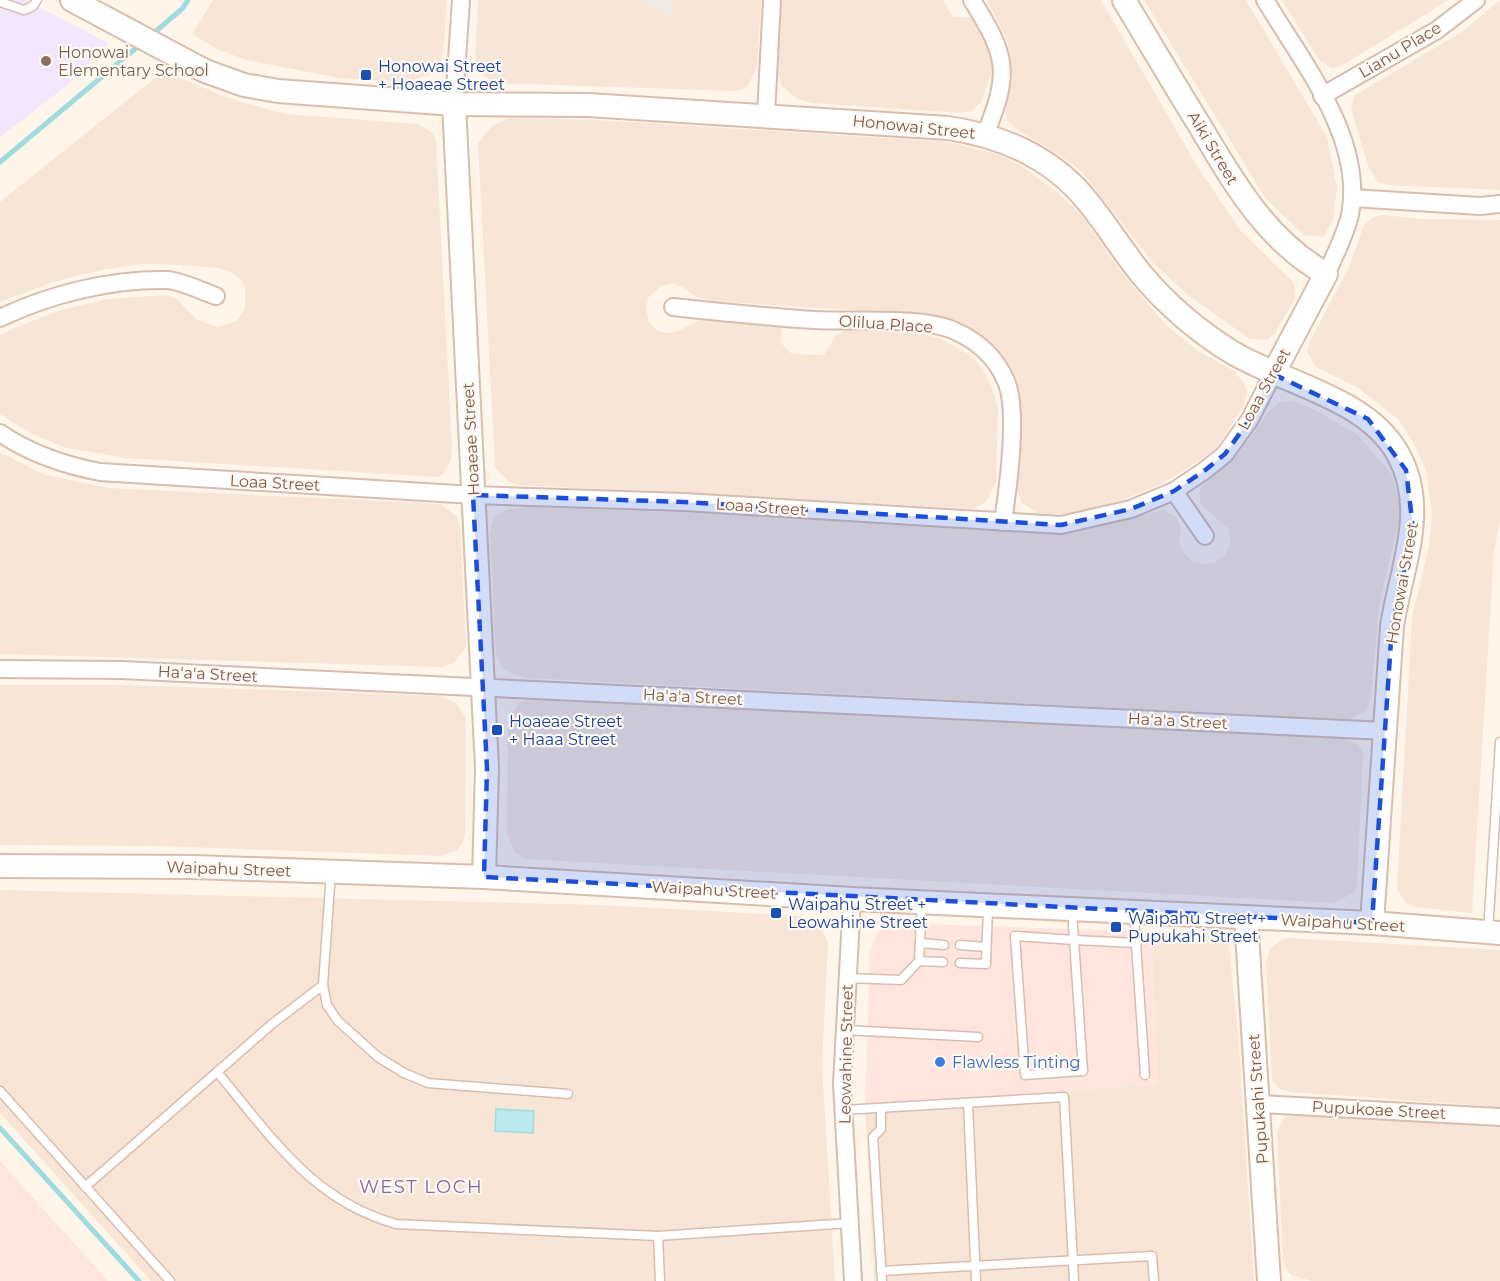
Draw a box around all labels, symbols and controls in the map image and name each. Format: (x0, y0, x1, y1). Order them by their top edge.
street label: Lianu Place (1355, 18, 1445, 82)
place label: Honowai Elementary School (58, 43, 209, 80)
marker: Honowai Elementary School (39, 54, 53, 68)
place label: Honowai Street + Hoaeae Street (378, 57, 505, 94)
marker: Honowai Street + Hoaeae Street (359, 68, 373, 82)
street label: Aiki Street (1184, 108, 1243, 189)
street label: Honowai Street (851, 111, 977, 143)
street label: Olilua Place (838, 311, 934, 337)
street label: Loaa Street (1234, 344, 1295, 433)
street label: Hoaeae Street (459, 381, 483, 496)
street label: Loaa Street (229, 471, 321, 495)
street label: Loaa Street (715, 494, 807, 520)
street label: Honowai Street (1382, 520, 1422, 646)
street label: Ha'a'a Street (157, 662, 259, 686)
street label: Ha'a'a Street (642, 685, 744, 709)
street label: Ha'a'a Street (1127, 709, 1229, 733)
place label: Hoaeae Street + Haaa Street (509, 712, 623, 749)
marker: Hoaeae Street + Haaa Street (490, 723, 504, 737)
street label: Waipahu Street (166, 857, 292, 881)
street label: Waipahu Street (651, 877, 777, 903)
place label: Waipahu Street + Leowahine Street (788, 895, 929, 932)
marker: Waipahu Street + Leowahine Street (769, 906, 783, 920)
place label: Waipahu Street + Pupukahi Street (1128, 909, 1266, 946)
street label: Waipahu Street (1280, 910, 1406, 936)
marker: Waipahu Street + Pupukahi Street (1109, 920, 1123, 934)
street label: Leowahine Street (835, 983, 857, 1124)
street label: Pupukahi Street (1244, 1033, 1272, 1165)
place label: Flawless Tinting (952, 1053, 1080, 1072)
marker: Flawless Tinting (933, 1055, 947, 1069)
street label: Pupukoae Street (1311, 1097, 1447, 1123)
district label: WEST LOCH (359, 1176, 483, 1198)

